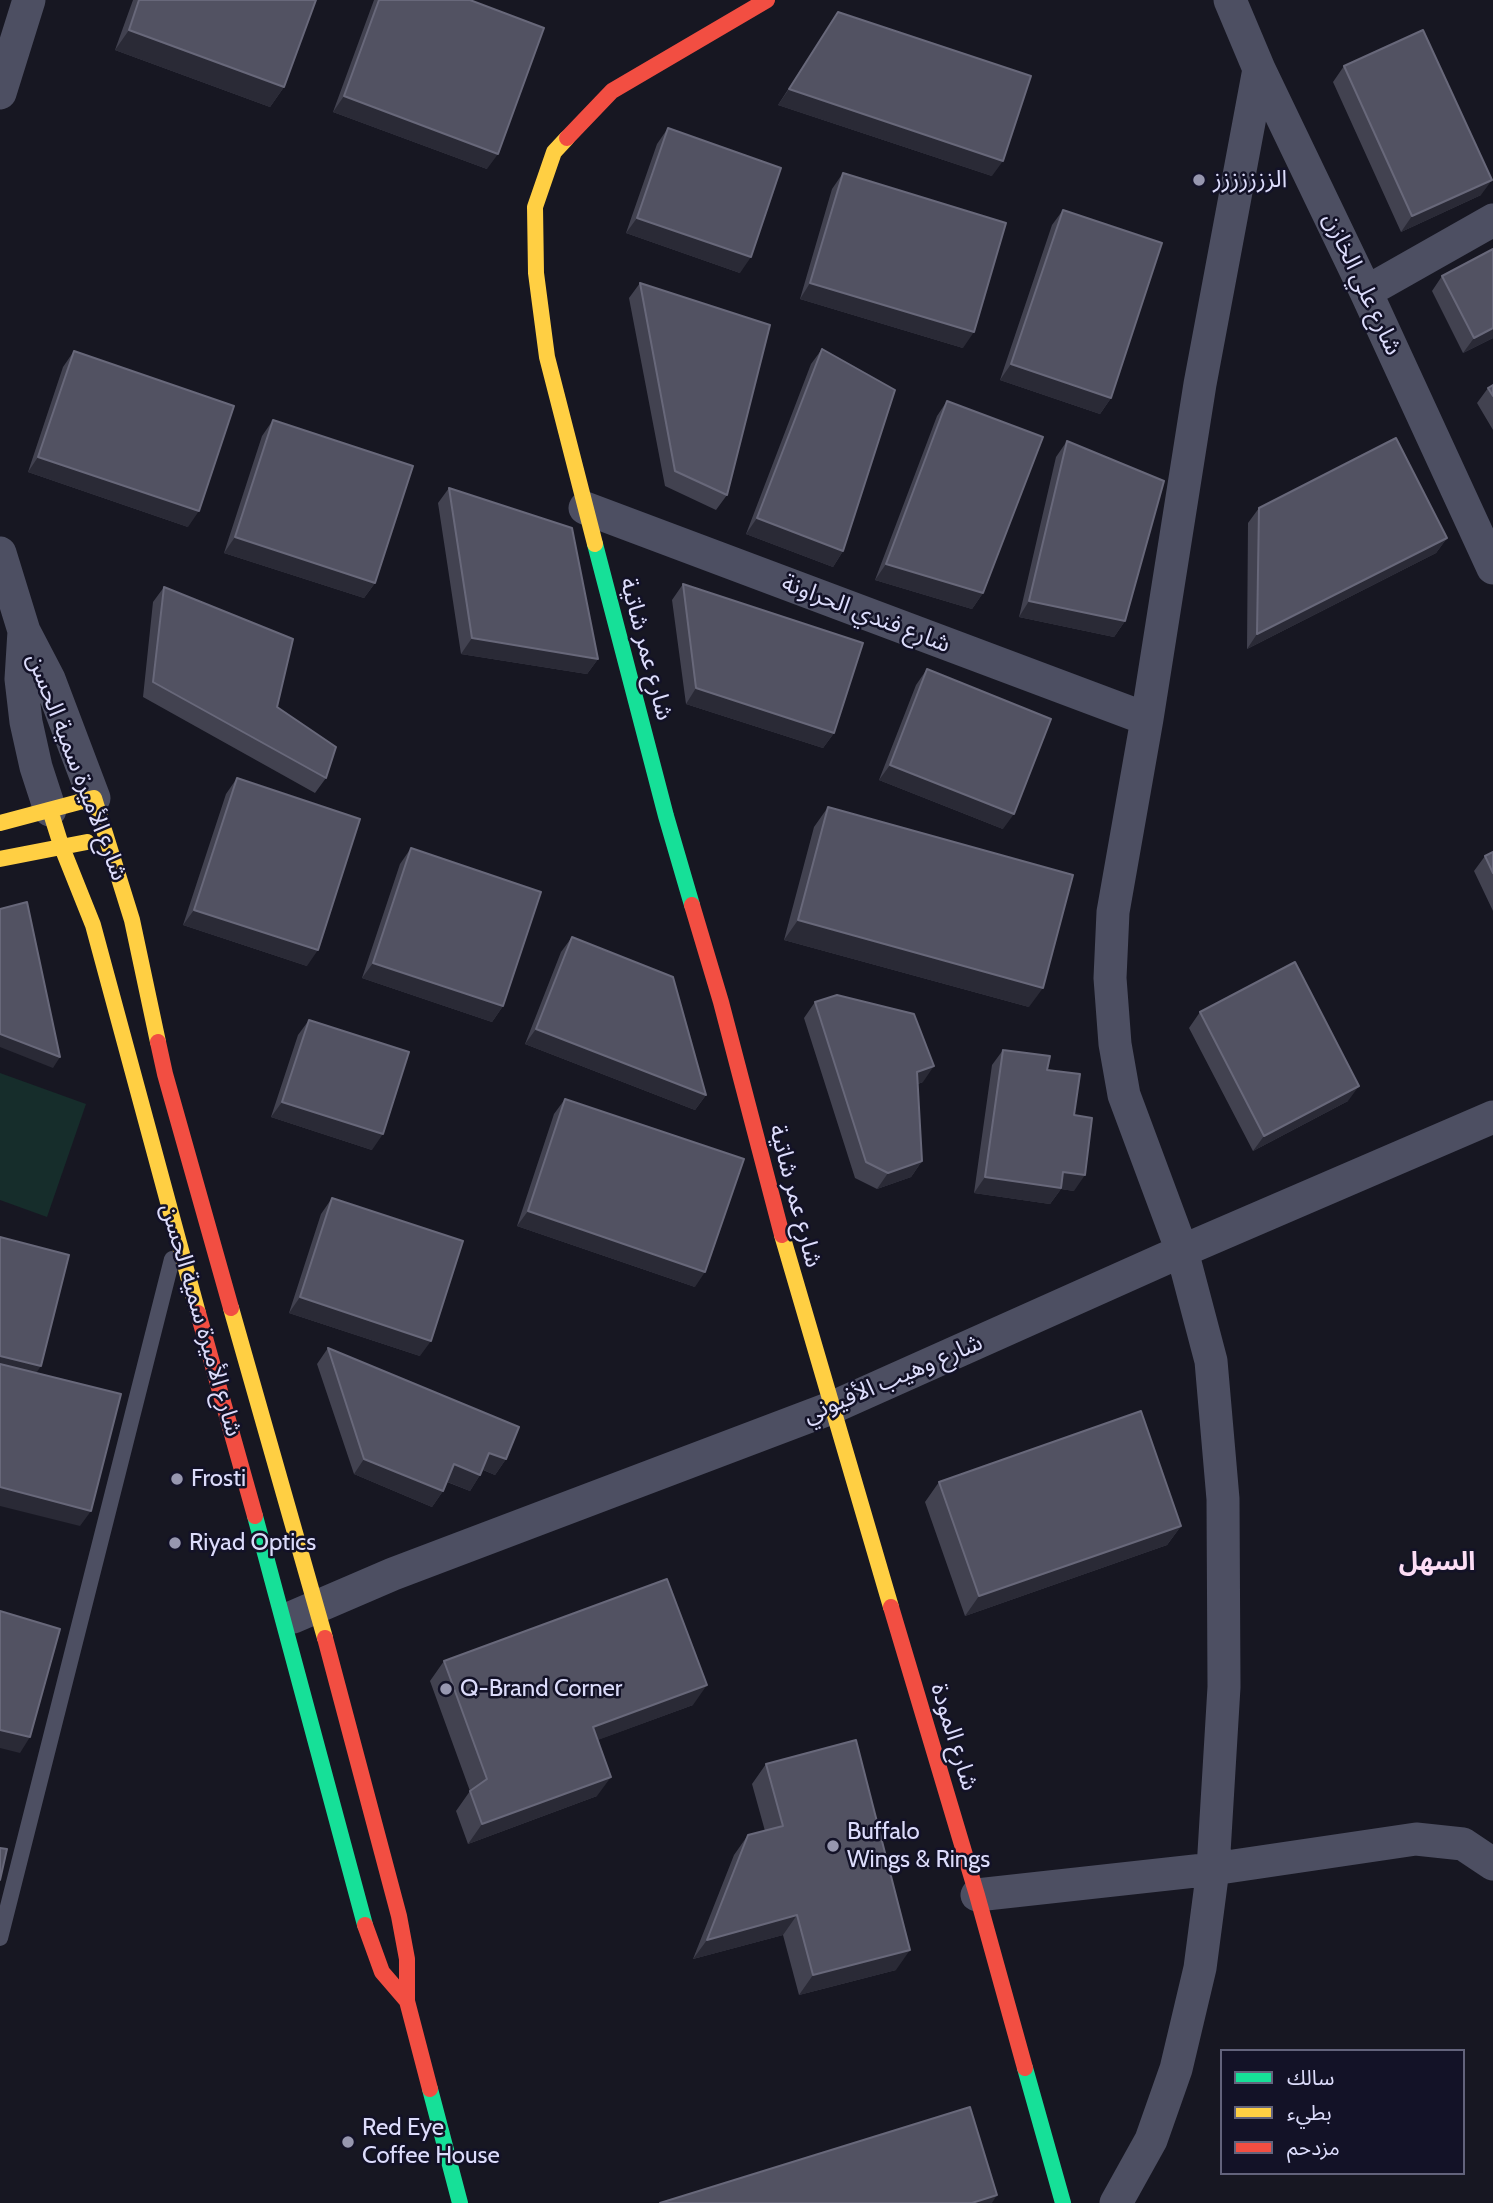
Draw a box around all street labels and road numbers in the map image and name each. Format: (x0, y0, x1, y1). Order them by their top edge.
street label: شارع علي الخازن (1316, 208, 1408, 360)
street label: شارع فندي الحراونة (778, 569, 954, 659)
street label: شارع عمر شاتية (613, 574, 679, 724)
street label: شارع الأميرة سمية الحسن (20, 649, 134, 885)
street label: شارع عمر شاتية (762, 1121, 828, 1271)
street label: شارع الأميرة سمية الحسن (154, 1200, 248, 1440)
street label: شارع وهيب الأفيوني (799, 1328, 987, 1430)
street label: شارع المودة (924, 1680, 984, 1794)

